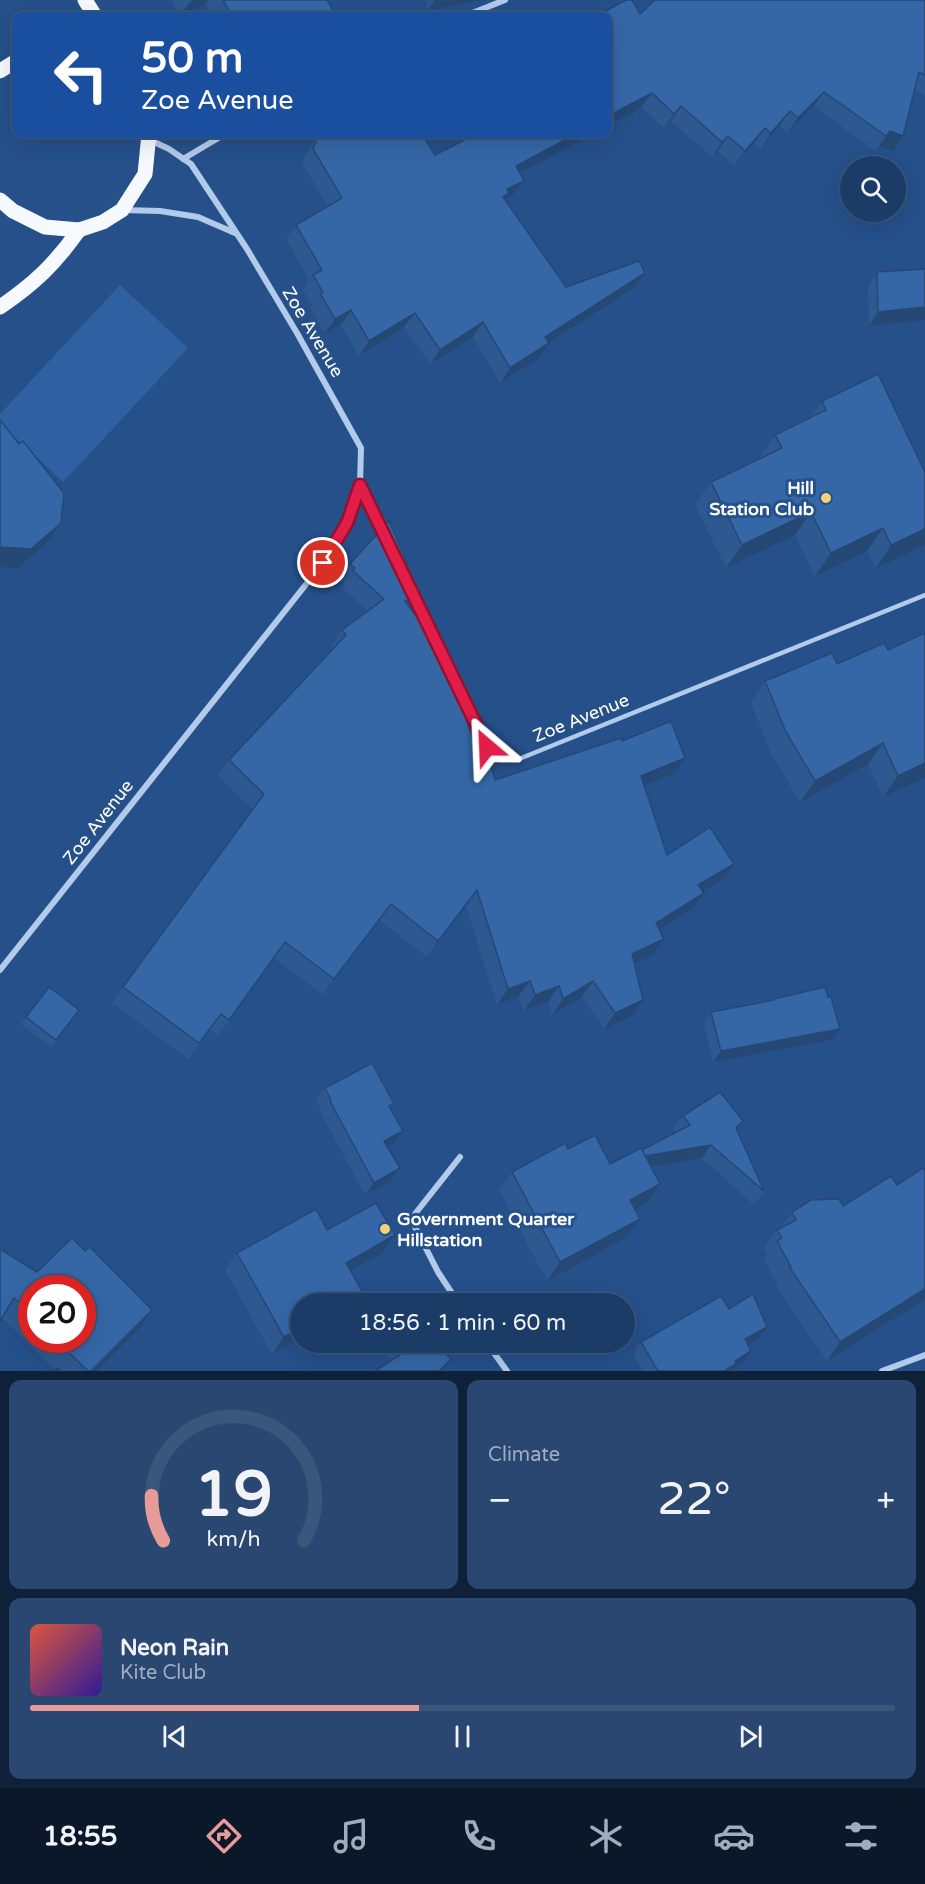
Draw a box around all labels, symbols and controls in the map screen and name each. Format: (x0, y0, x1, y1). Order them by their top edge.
text: 50 m (141, 33, 243, 84)
icon: left (42, 36, 120, 114)
text: Zoe Avenue (141, 84, 294, 117)
map controls (840, 156, 906, 222)
button: search (840, 156, 906, 222)
street label: Zoe Avenue (277, 283, 349, 381)
place label: Hill Station Club (709, 477, 814, 520)
marker: Hill Station Club (819, 491, 833, 505)
pin (297, 537, 348, 588)
icon: arrive (306, 546, 339, 579)
street label: Zoe Avenue (530, 689, 632, 747)
position arrow (455, 715, 519, 779)
street label: Zoe Avenue (58, 775, 138, 869)
place label: Government Quarter Hillstation (397, 1208, 575, 1251)
marker: Government Quarter Hillstation (378, 1222, 392, 1236)
speed limit sign: 20 (18, 1275, 96, 1353)
text: 18:56 · 1 min · 60 m (359, 1310, 566, 1336)
text: Climate (488, 1443, 560, 1467)
text: 19 (194, 1458, 273, 1533)
text: 22° (657, 1473, 731, 1527)
text: − (488, 1481, 512, 1520)
text: + (876, 1481, 895, 1520)
text: km/h (207, 1527, 260, 1553)
text: Neon Rain (120, 1635, 229, 1661)
text: Kite Club (120, 1661, 206, 1685)
icon: previous (158, 1720, 191, 1753)
icon: pause (446, 1720, 479, 1753)
icon: next (734, 1720, 767, 1753)
icon: directions (203, 1815, 245, 1857)
icon: music (330, 1815, 372, 1857)
icon: phone (458, 1815, 500, 1857)
icon: climate (585, 1815, 627, 1857)
icon: car (713, 1815, 755, 1857)
icon: filters (840, 1815, 882, 1857)
text: 18:55 (43, 1820, 118, 1853)

